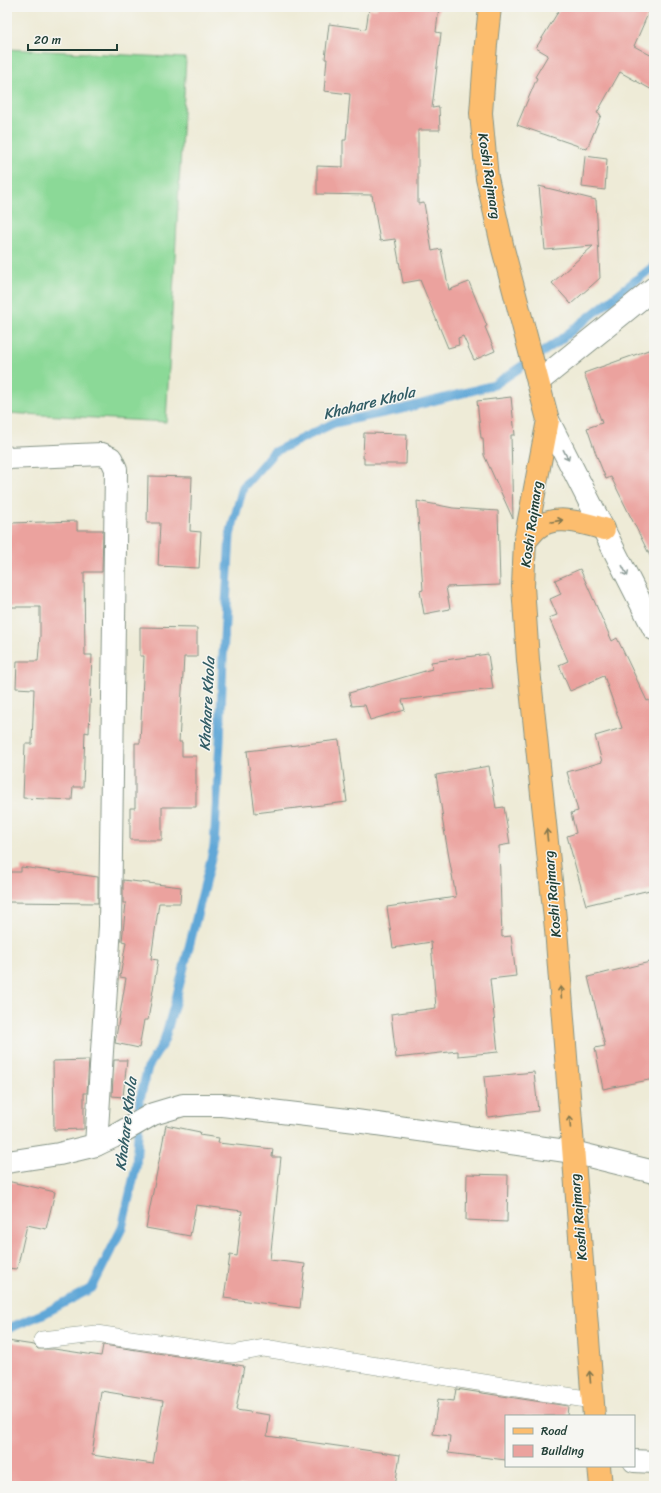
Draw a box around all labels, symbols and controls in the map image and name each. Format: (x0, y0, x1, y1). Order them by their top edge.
scale bar (28, 26, 117, 52)
text: 20 m (34, 29, 61, 51)
street label: Koshi Rajmarg (470, 131, 509, 221)
water label: Khahare Khola (320, 378, 420, 427)
one-way arrow (563, 449, 570, 461)
street label: Koshi Rajmarg (513, 479, 550, 569)
one-way arrow (550, 517, 563, 525)
one-way arrow (622, 565, 629, 577)
water label: Khahare Khola (192, 654, 223, 751)
one-way arrow (543, 829, 551, 842)
street label: Koshi Rajmarg (536, 849, 569, 938)
one-way arrow (557, 986, 564, 999)
water label: Khahare Khola (107, 1074, 145, 1172)
one-way arrow (567, 1116, 574, 1129)
street label: Koshi Rajmarg (562, 1172, 595, 1261)
one-way arrow (587, 1371, 594, 1384)
legend (505, 1415, 635, 1467)
text: Road (541, 1420, 568, 1442)
text: Building (541, 1440, 584, 1462)

